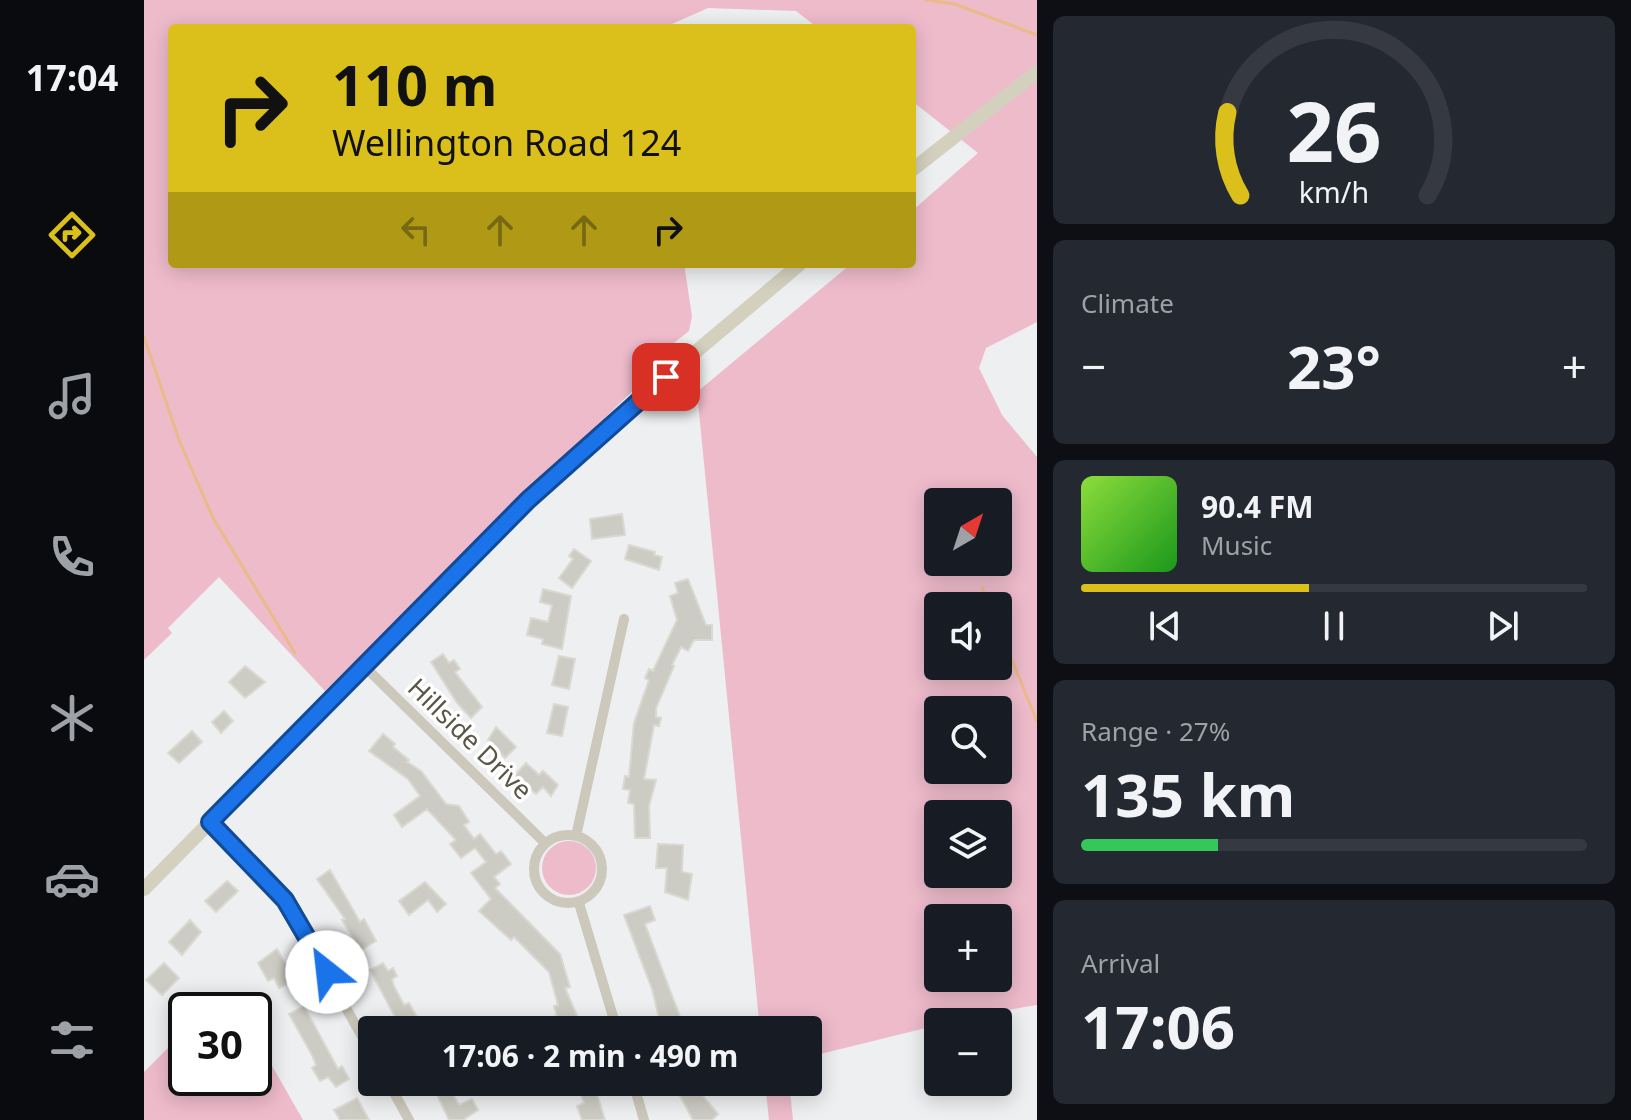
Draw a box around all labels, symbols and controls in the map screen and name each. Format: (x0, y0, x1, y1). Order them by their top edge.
text: 110 m (332, 46, 497, 122)
text: 17:04 (26, 53, 118, 102)
icon: right (200, 56, 304, 160)
text: 26 (1286, 73, 1382, 186)
text: Wellington Road 124 (332, 118, 681, 167)
text: km/h (1299, 172, 1369, 211)
icon: directions (44, 207, 100, 263)
icon: left (394, 208, 438, 252)
icon: ahead (478, 208, 522, 252)
icon: ahead (562, 208, 606, 252)
icon: right (646, 208, 690, 252)
text: Climate (1081, 285, 1174, 321)
text: 23° (1287, 325, 1381, 407)
text: − (1081, 336, 1106, 396)
text: + (1562, 336, 1587, 396)
pin (632, 343, 700, 411)
icon: arrive (644, 355, 688, 399)
icon: music (44, 368, 100, 424)
text: 90.4 FM (1201, 486, 1313, 527)
north arrow (924, 488, 1012, 576)
map controls (924, 488, 1012, 1096)
text: Music (1201, 527, 1272, 563)
icon: phone (44, 529, 100, 585)
button: sound (924, 592, 1012, 680)
icon: previous (1143, 604, 1187, 648)
icon: pause (1312, 604, 1356, 648)
icon: next (1481, 604, 1525, 648)
street label: Hillside Drive (401, 670, 541, 807)
icon: climate (44, 690, 100, 746)
button: search (924, 696, 1012, 784)
text: Range · 27% (1081, 713, 1230, 749)
text: 135 km (1081, 753, 1295, 835)
button: layers (924, 800, 1012, 888)
icon: car (44, 851, 100, 907)
button: + (924, 904, 1012, 992)
position arrow (285, 930, 369, 1014)
text: Arrival (1081, 945, 1160, 981)
text: 17:06 (1081, 985, 1235, 1067)
speed limit sign: 30 (168, 992, 272, 1096)
button: − (924, 1008, 1012, 1096)
icon: filters (44, 1012, 100, 1068)
text: 17:06 · 2 min · 490 m (442, 1035, 738, 1076)

